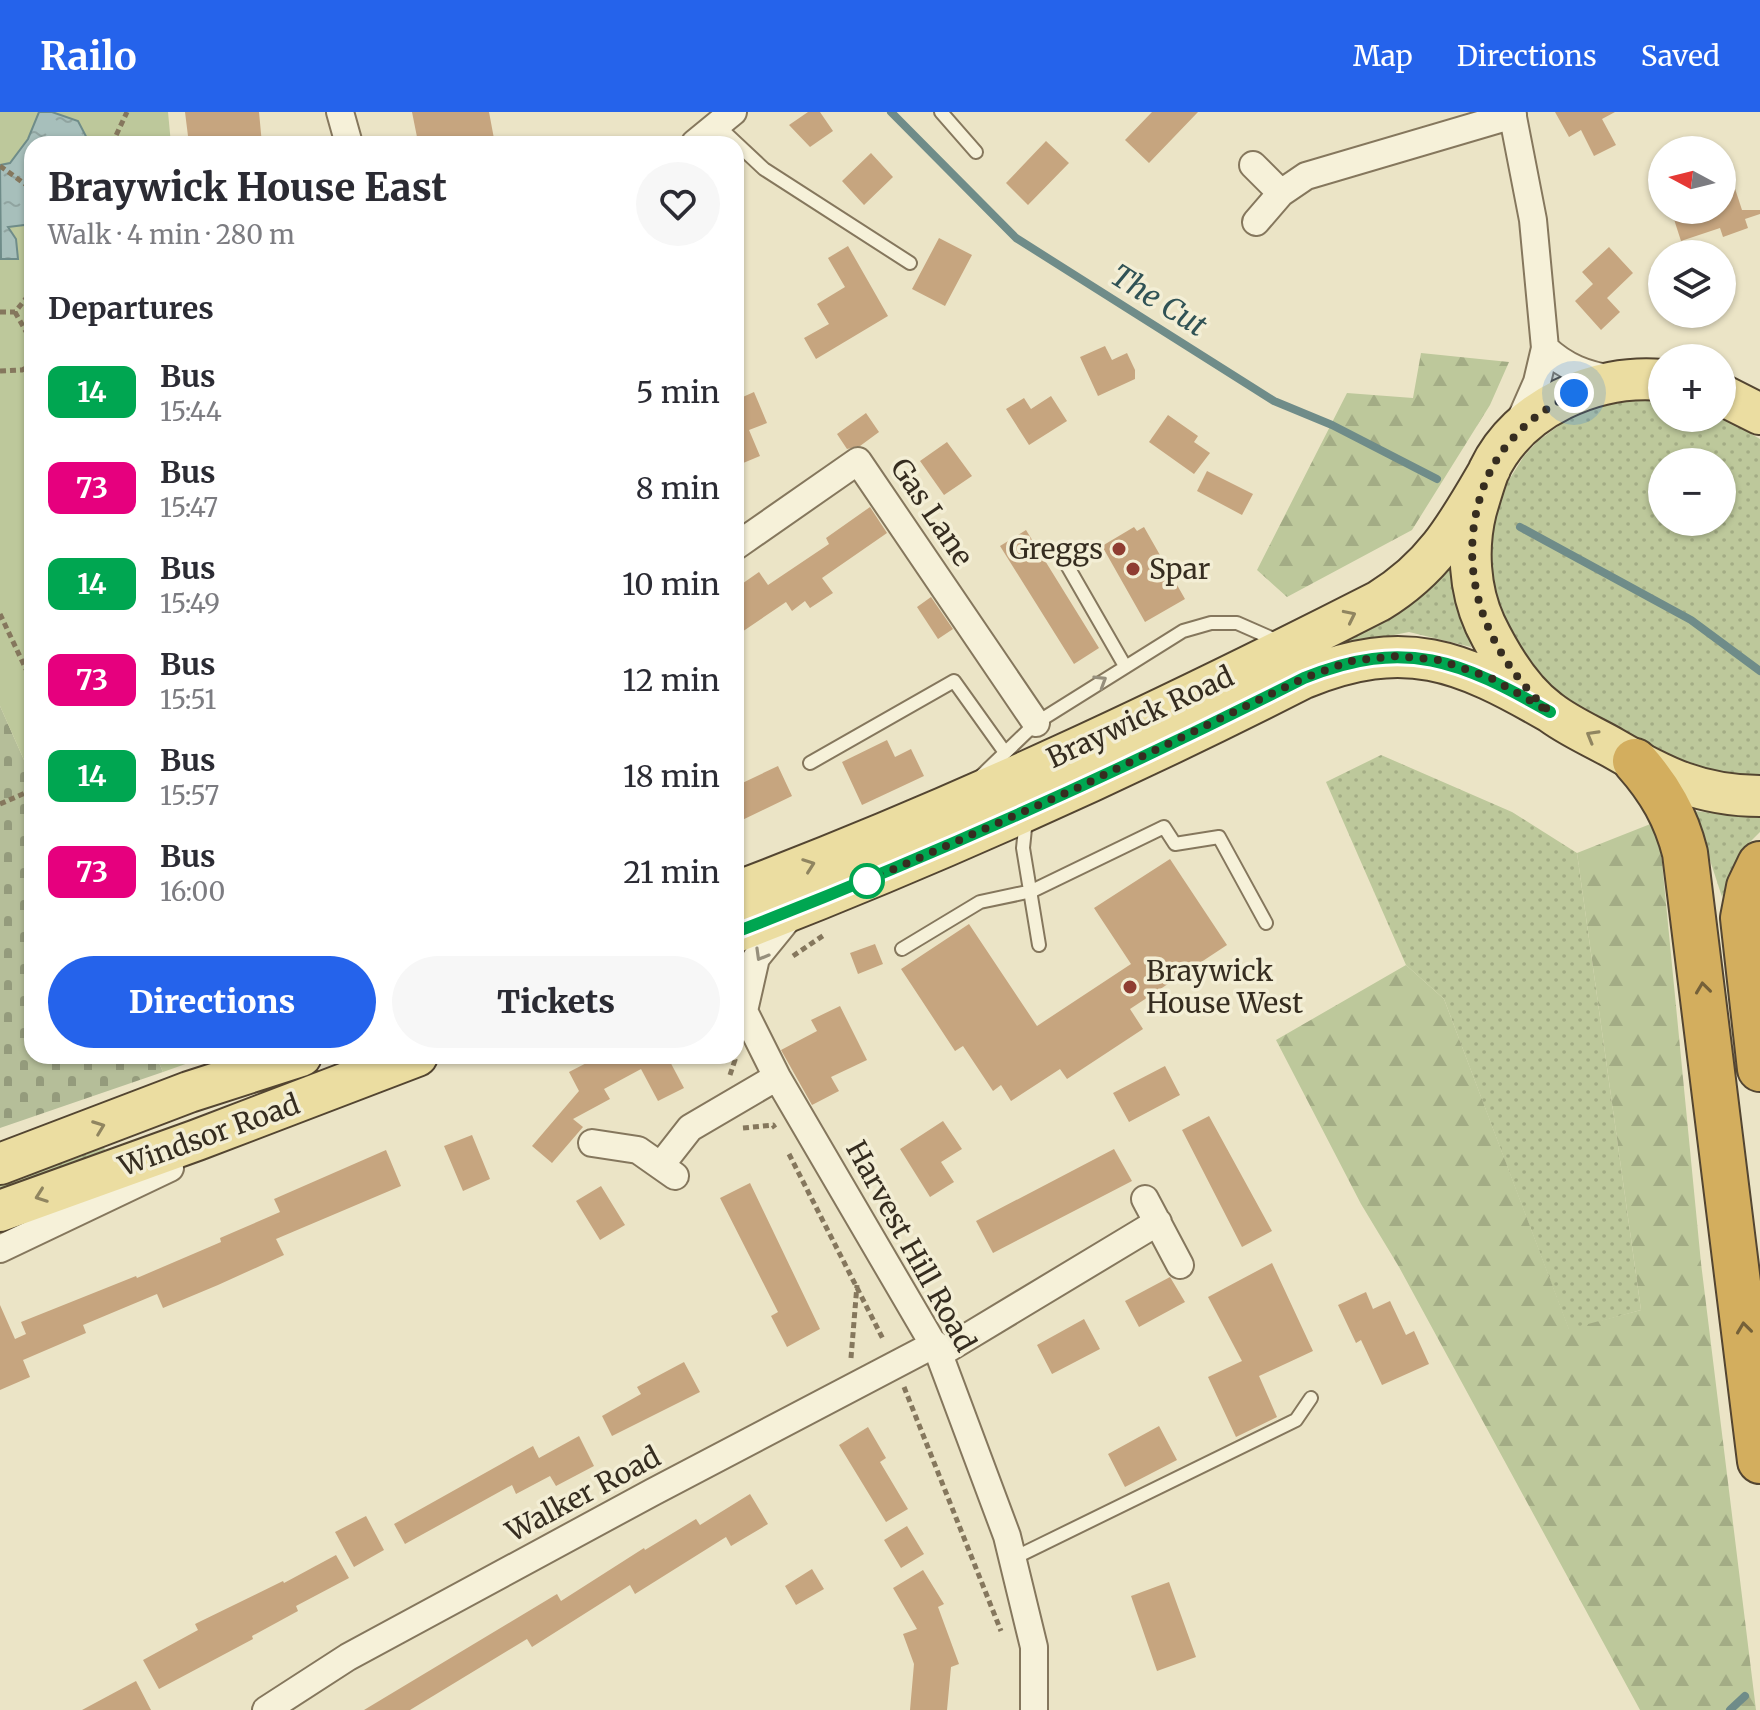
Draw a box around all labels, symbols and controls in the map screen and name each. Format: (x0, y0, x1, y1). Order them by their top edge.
text: Railo (40, 33, 137, 80)
text: Map (1353, 38, 1413, 74)
text: Directions (1457, 38, 1597, 74)
text: Saved (1641, 38, 1720, 74)
north arrow (1648, 136, 1736, 224)
map controls (1648, 136, 1736, 536)
button: heart (636, 162, 720, 246)
text: Braywick House East (48, 164, 447, 211)
text: Walk · 4 min · 280 m (48, 218, 295, 251)
button: layers (1648, 240, 1736, 328)
water label: The Cut (1104, 256, 1215, 345)
text: Departures (48, 289, 214, 327)
button: + (1648, 344, 1736, 432)
text: Bus (160, 357, 216, 395)
text: 5 min (636, 373, 720, 411)
your location (1554, 373, 1594, 413)
text: 14 (77, 374, 107, 410)
text: 15:44 (160, 395, 222, 428)
button: − (1648, 448, 1736, 536)
street label: Gas Lane (883, 451, 981, 573)
text: Bus (160, 453, 216, 491)
text: 8 min (636, 469, 720, 507)
text: 73 (76, 470, 108, 506)
text: 15:47 (160, 491, 218, 524)
place label: Greggs (1009, 531, 1103, 567)
marker: Greggs (1110, 540, 1128, 558)
text: Bus (160, 549, 216, 587)
place label: Spar (1149, 551, 1210, 587)
marker: Spar (1124, 560, 1142, 578)
text: 10 min (622, 565, 720, 603)
text: 14 (77, 566, 107, 602)
text: 15:49 (160, 587, 220, 620)
one-way arrow (1342, 610, 1357, 625)
text: Bus (160, 645, 216, 683)
street label: Braywick Road (1041, 658, 1239, 776)
text: 12 min (623, 661, 720, 699)
text: 73 (76, 662, 108, 698)
one-way arrow (1092, 675, 1107, 691)
text: 15:51 (160, 683, 216, 716)
one-way arrow (1587, 730, 1601, 746)
text: Bus (160, 741, 216, 779)
text: 18 min (623, 757, 720, 795)
text: 14 (77, 758, 107, 794)
text: 15:57 (160, 779, 219, 812)
text: Bus (160, 837, 216, 875)
text: 21 min (623, 853, 720, 891)
text: 73 (76, 854, 108, 890)
one-way arrow (801, 858, 815, 875)
unlabelled marker (850, 864, 884, 898)
text: 16:00 (160, 875, 225, 908)
one-way arrow (755, 947, 770, 961)
place label: Braywick House West (1146, 953, 1303, 1021)
button: Directions (48, 956, 376, 1048)
button: Tickets (392, 956, 720, 1048)
marker: Braywick House West (1121, 978, 1139, 996)
one-way arrow (1694, 981, 1711, 994)
street label: Windsor Road (113, 1086, 304, 1185)
one-way arrow (91, 1120, 105, 1137)
street label: Harvest Hill Road (838, 1134, 984, 1358)
one-way arrow (35, 1187, 49, 1203)
one-way arrow (1736, 1321, 1753, 1335)
street label: Walker Road (499, 1438, 666, 1550)

